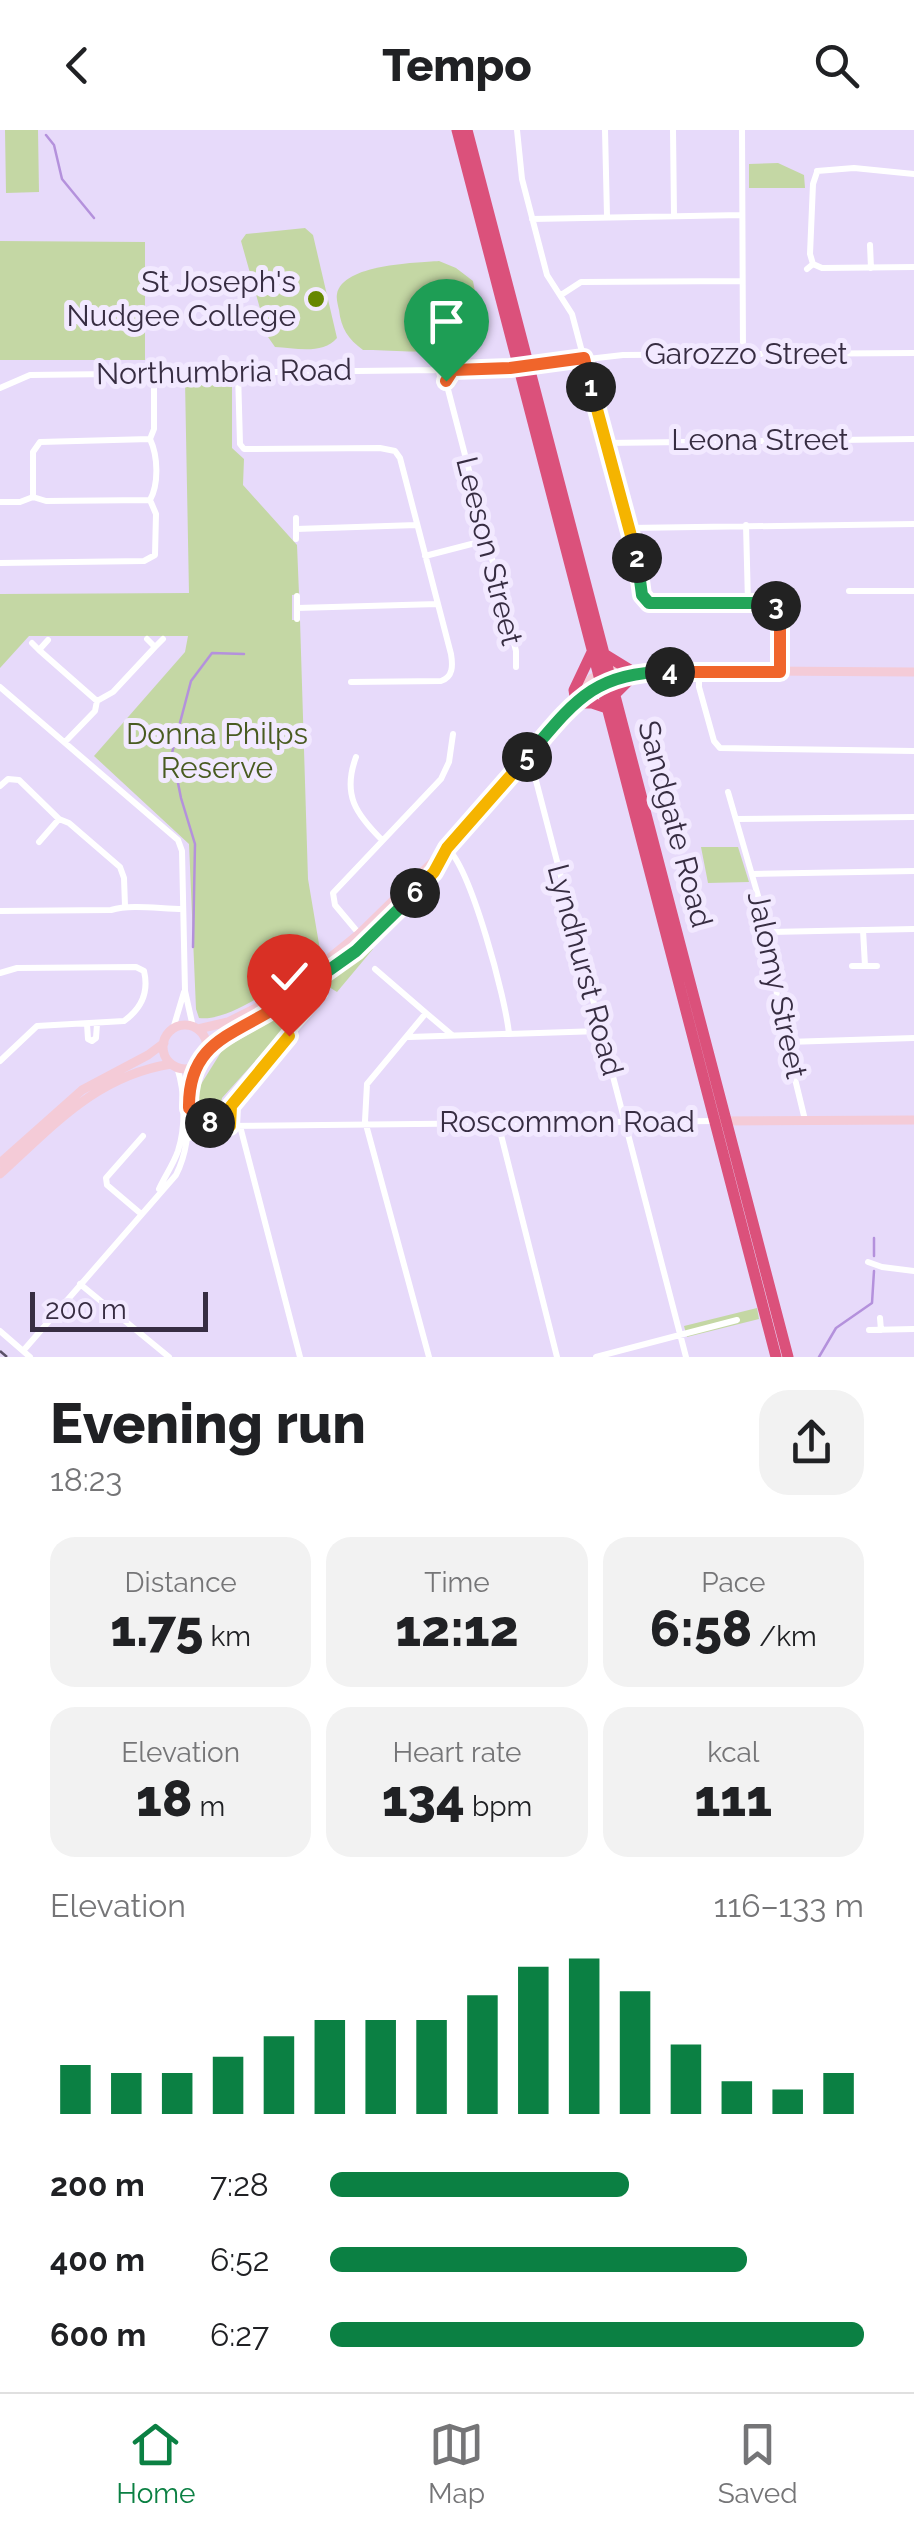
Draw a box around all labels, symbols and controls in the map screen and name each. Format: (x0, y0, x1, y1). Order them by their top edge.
icon: back (50, 38, 105, 93)
icon: search (809, 38, 864, 93)
text: Tempo (382, 39, 532, 92)
place label: St Joseph's Nudgee College (66, 264, 296, 333)
pin (404, 279, 489, 382)
marker: St Joseph's Nudgee College (305, 288, 327, 310)
icon: arrive (419, 294, 474, 349)
street label: Garozzo Street (644, 336, 848, 371)
street label: Northumbria Road (96, 352, 352, 391)
pin: 1 (566, 362, 616, 412)
text: 1 (584, 370, 598, 403)
street label: Leona Street (671, 422, 849, 457)
street label: Leeson Street (449, 453, 530, 649)
pin: 2 (612, 533, 662, 583)
text: 2 (629, 541, 645, 574)
pin: 3 (751, 581, 801, 631)
text: 3 (768, 589, 784, 622)
pin: 4 (645, 647, 695, 697)
text: 4 (662, 655, 678, 688)
park label: Donna Philps Reserve (126, 716, 308, 785)
street label: Sandgate Road (631, 717, 720, 931)
pin: 5 (502, 732, 552, 782)
text: 5 (519, 740, 535, 773)
street label: Lyndhurst Road (540, 860, 631, 1079)
pin: 6 (390, 868, 440, 918)
text: 6 (407, 876, 424, 909)
street label: Jalomy Street (741, 888, 814, 1081)
pin (247, 934, 332, 1037)
icon: check (262, 949, 317, 1004)
pin: 8 (185, 1098, 235, 1148)
street label: Roscommon Road (439, 1104, 695, 1139)
text: 8 (202, 1106, 218, 1139)
scale bar (30, 1287, 208, 1332)
text: 200 m (45, 1293, 127, 1326)
button: share (759, 1390, 864, 1495)
text: Evening run (50, 1391, 366, 1456)
text: 18:23 (50, 1461, 122, 1498)
text: Distance (125, 1566, 237, 1599)
text: Time (424, 1566, 490, 1599)
text: Pace (701, 1566, 765, 1599)
text: 1.75 (110, 1599, 203, 1658)
text: 12:12 (395, 1599, 519, 1658)
text: 6:58 (650, 1599, 752, 1658)
text: km (203, 1620, 251, 1653)
text: /km (752, 1620, 817, 1653)
text: Elevation (121, 1736, 240, 1769)
text: Heart rate (393, 1736, 521, 1769)
text: kcal (707, 1736, 760, 1769)
text: 18 (136, 1769, 192, 1828)
text: 134 (382, 1769, 465, 1828)
text: 111 (694, 1769, 772, 1828)
text: m (192, 1790, 225, 1823)
text: bpm (465, 1790, 532, 1823)
text: Elevation (50, 1887, 186, 1924)
text: 116–133 m (714, 1887, 864, 1924)
text: 200 m (50, 2166, 145, 2203)
text: 7:28 (210, 2166, 269, 2203)
text: 400 m (50, 2241, 145, 2278)
text: 6:52 (210, 2241, 269, 2278)
text: 600 m (50, 2316, 146, 2353)
text: 6:27 (210, 2316, 269, 2353)
tab: Home (116, 2417, 196, 2510)
tab: Map (428, 2417, 485, 2510)
tab: Saved (718, 2417, 798, 2510)

